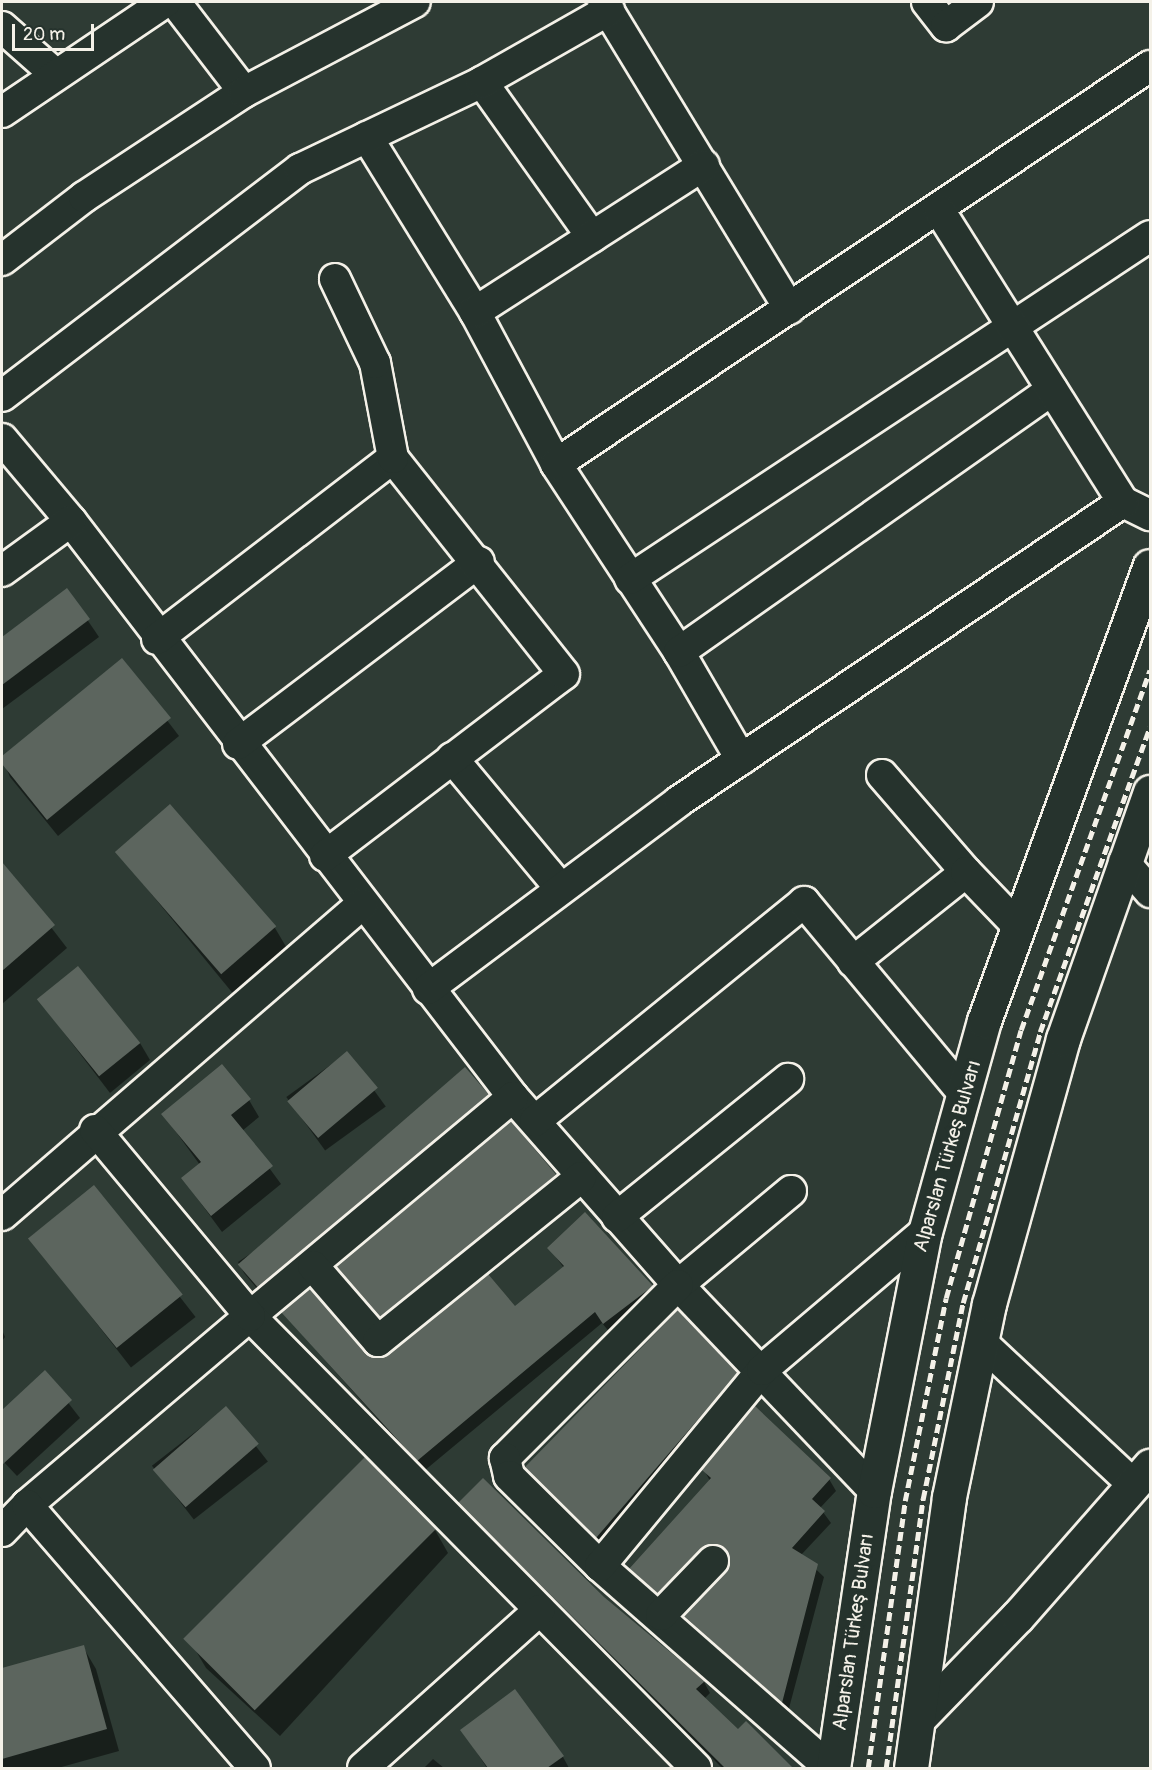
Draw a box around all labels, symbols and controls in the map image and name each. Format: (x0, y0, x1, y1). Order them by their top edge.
scale bar (15, 12, 98, 50)
text: 20 m (23, 23, 65, 46)
street label: Alparslan Türkeş Bulvarı (908, 1057, 986, 1255)
street label: Alparslan Türkeş Bulvarı (827, 1532, 879, 1732)

